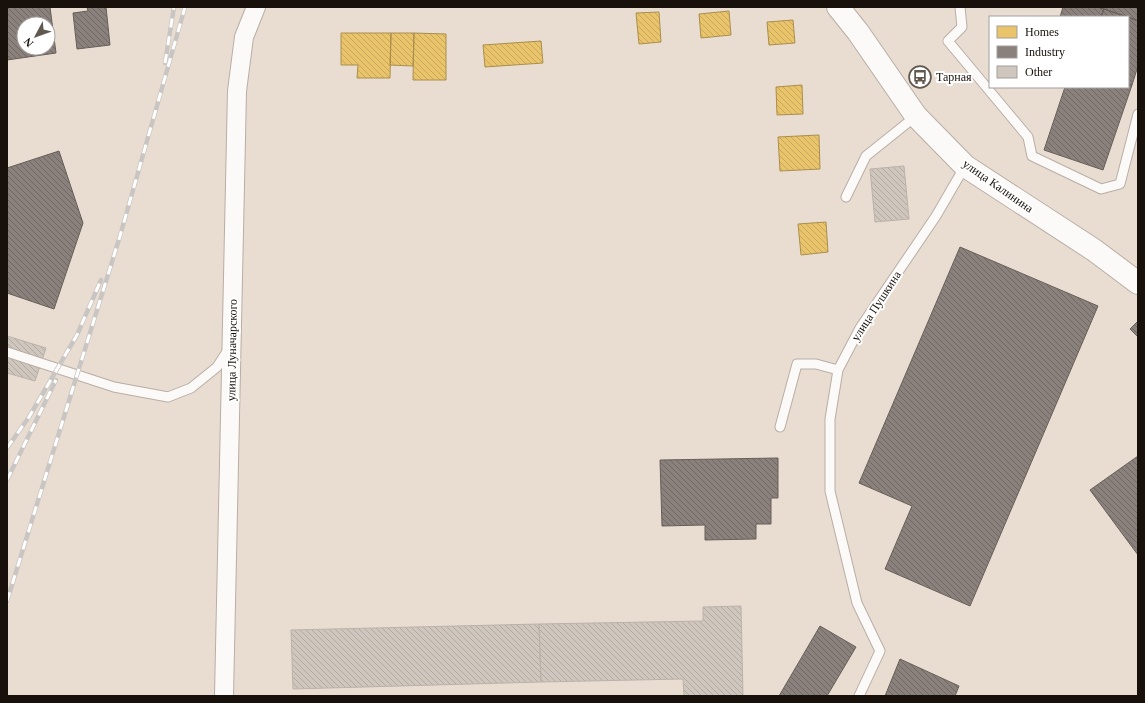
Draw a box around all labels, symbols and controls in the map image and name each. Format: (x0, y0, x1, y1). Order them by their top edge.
north arrow (16, 16, 56, 56)
legend (989, 16, 1129, 88)
text: Homes (1025, 25, 1059, 39)
text: N (21, 36, 36, 49)
text: Industry (1025, 45, 1065, 59)
bus stop icon: Тарная (907, 64, 933, 90)
text: Other (1025, 65, 1052, 79)
place label: Тарная (936, 70, 972, 84)
street label: улица Калинина (960, 156, 1037, 216)
street label: улица Пушкина (848, 268, 904, 344)
street label: улица Луначарского (224, 299, 240, 401)

